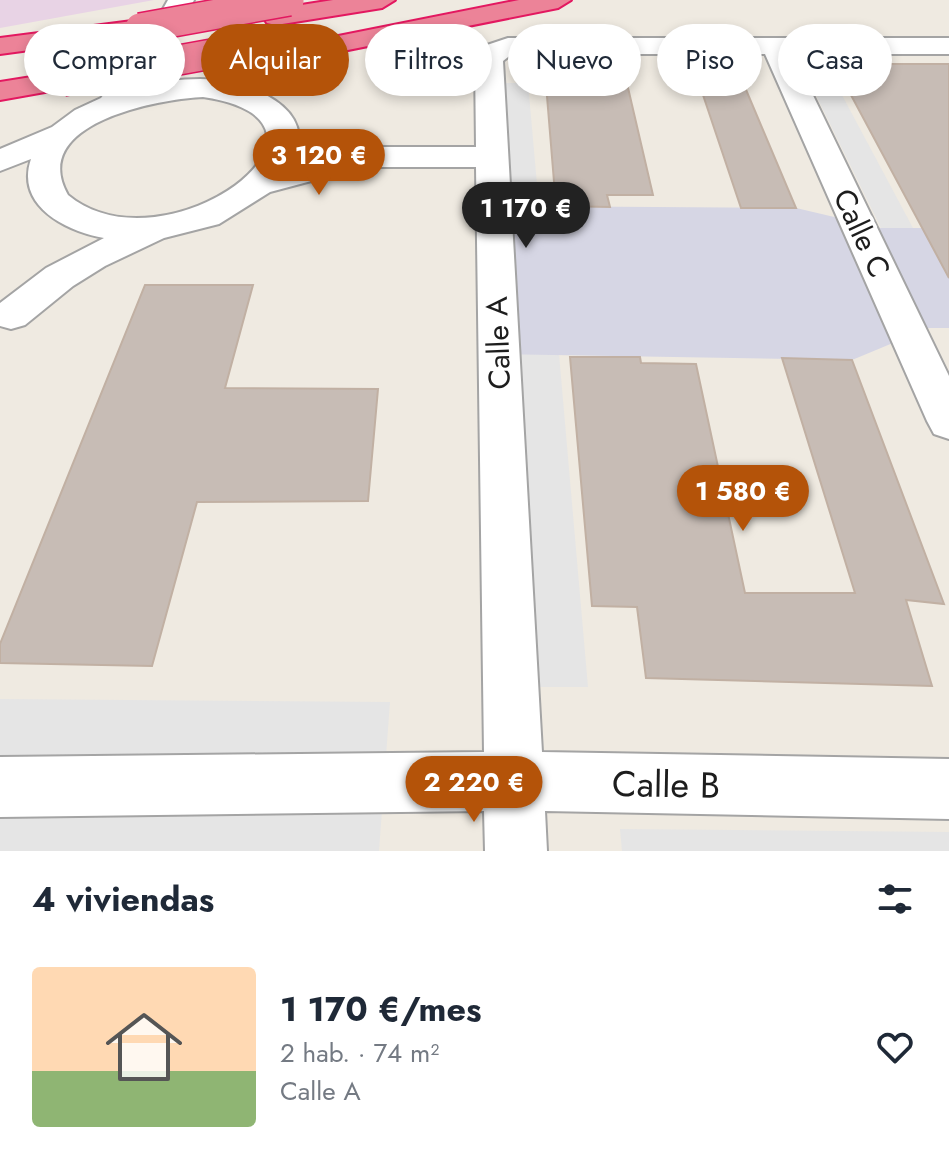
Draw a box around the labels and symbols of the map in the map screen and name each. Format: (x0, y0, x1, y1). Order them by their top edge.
pin: 3 120 € (245, 129, 393, 197)
street label: Calle C (823, 181, 901, 285)
pin: 1 170 € (452, 182, 600, 250)
street label: Calle A (475, 296, 521, 390)
pin: 1 580 € (669, 465, 817, 533)
pin: 2 220 € (400, 756, 548, 824)
street label: Calle B (612, 757, 720, 811)

